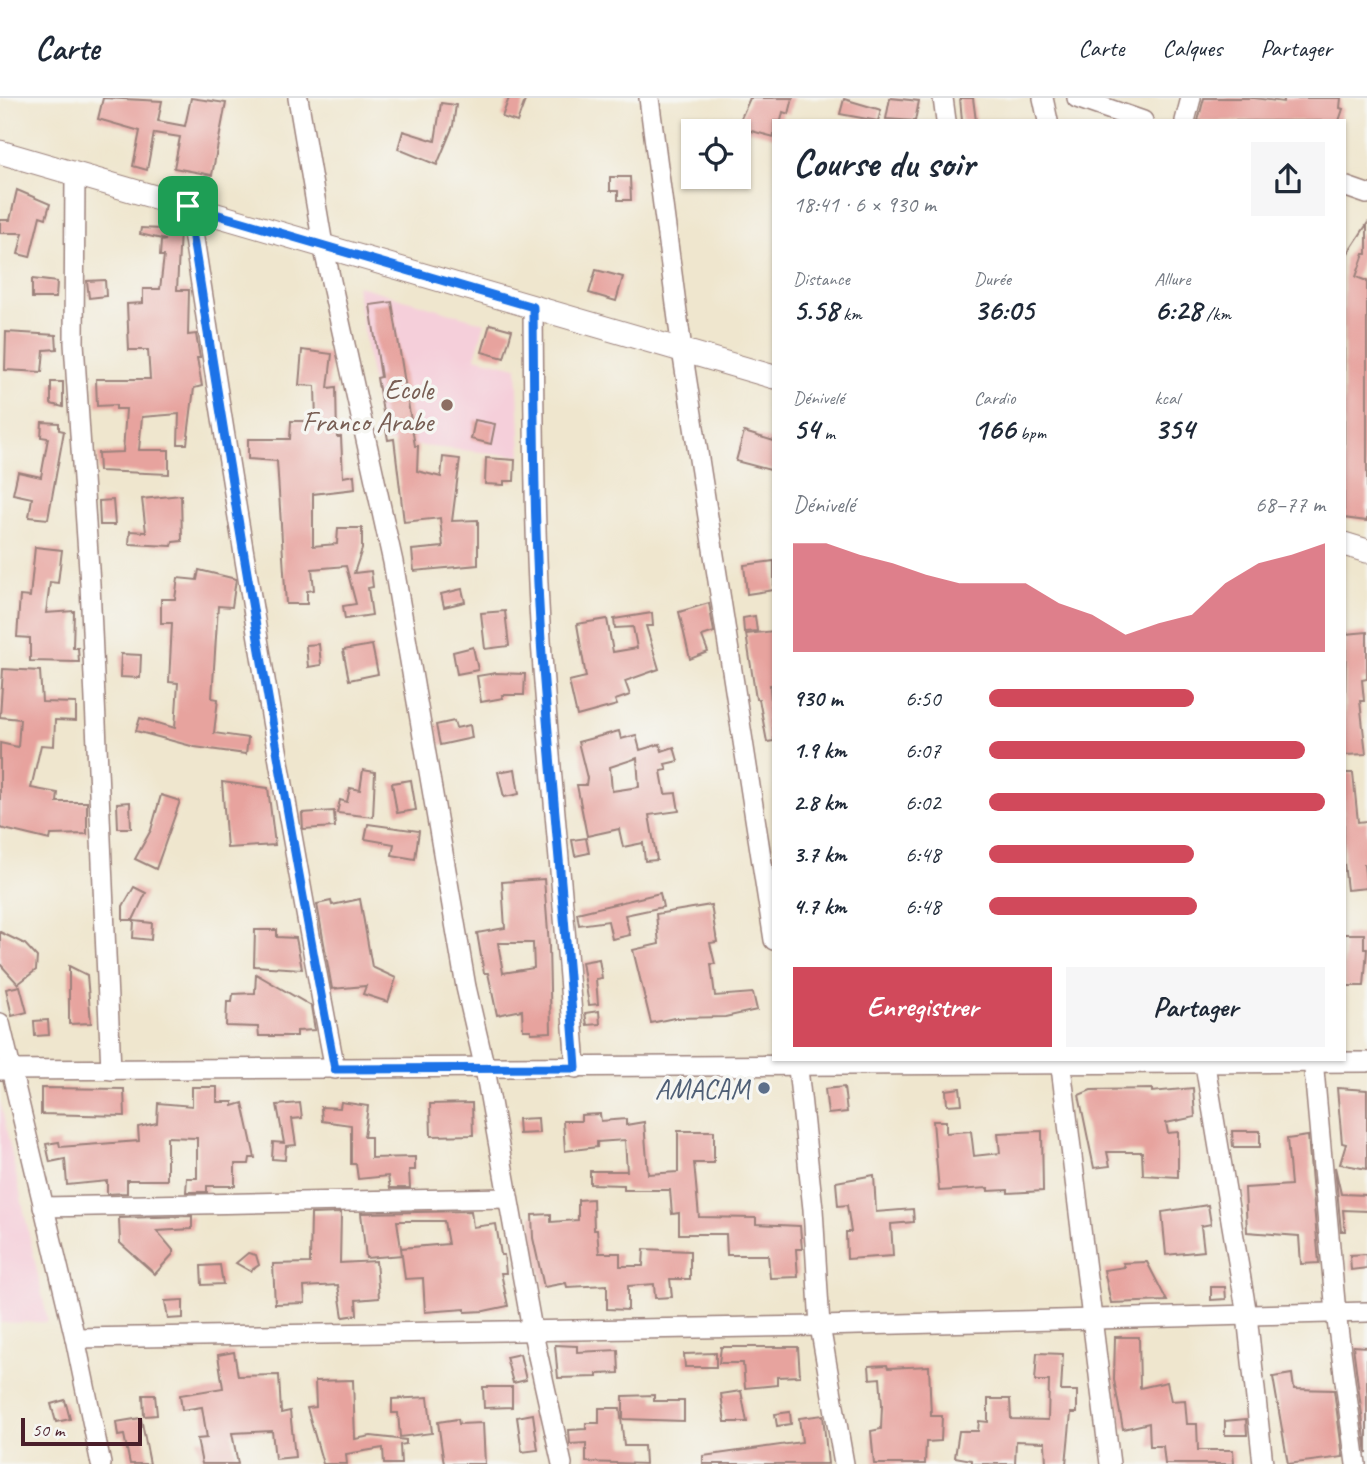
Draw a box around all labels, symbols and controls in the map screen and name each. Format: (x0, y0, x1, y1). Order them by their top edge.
text: Carte (35, 27, 99, 69)
text: Carte (1078, 33, 1124, 63)
text: Calques (1162, 33, 1222, 63)
text: Partager (1260, 33, 1332, 63)
map controls (681, 119, 751, 189)
button: locate (681, 119, 751, 189)
text: Course du soir (793, 140, 975, 187)
button: share (1251, 142, 1325, 216)
pin (158, 176, 218, 236)
icon: arrive (169, 187, 207, 225)
text: 18:41 · 6 × 930 m (793, 190, 936, 219)
text: Distance (793, 267, 850, 291)
text: Durée (974, 267, 1011, 291)
text: Allure (1154, 267, 1190, 291)
text: 5.58 (793, 291, 838, 329)
text: 36:05 (974, 291, 1034, 329)
text: 6:28 (1154, 291, 1201, 329)
text: km (838, 302, 862, 326)
text: /km (1201, 302, 1231, 326)
place label: Ecole Franco Arabe (302, 372, 435, 439)
text: Dénivelé (793, 386, 844, 410)
text: Cardio (974, 386, 1016, 410)
text: kcal (1154, 386, 1179, 410)
marker: Ecole Franco Arabe (439, 397, 455, 413)
text: 54 (793, 410, 820, 448)
text: 166 (974, 410, 1015, 448)
text: 354 (1154, 410, 1194, 448)
text: m (820, 421, 835, 445)
text: bpm (1015, 421, 1046, 445)
text: Dénivelé (793, 490, 855, 519)
text: 68–77 m (1255, 490, 1325, 519)
text: 930 m (793, 684, 842, 713)
text: 6:50 (905, 684, 941, 713)
text: 1.9 km (793, 736, 846, 765)
text: 6:07 (905, 736, 941, 765)
text: 2.8 km (793, 788, 847, 817)
text: 6:02 (905, 788, 941, 817)
text: 3.7 km (793, 840, 846, 869)
text: 6:48 (905, 840, 941, 869)
text: 4.7 km (793, 892, 846, 921)
text: 6:48 (905, 892, 941, 921)
button: Enregistrer (793, 967, 1052, 1047)
button: Partager (1066, 967, 1325, 1047)
place label: AMACAM (655, 1071, 752, 1106)
marker: AMACAM (756, 1080, 772, 1096)
scale bar (21, 1415, 142, 1447)
text: 50 m (32, 1418, 64, 1442)

